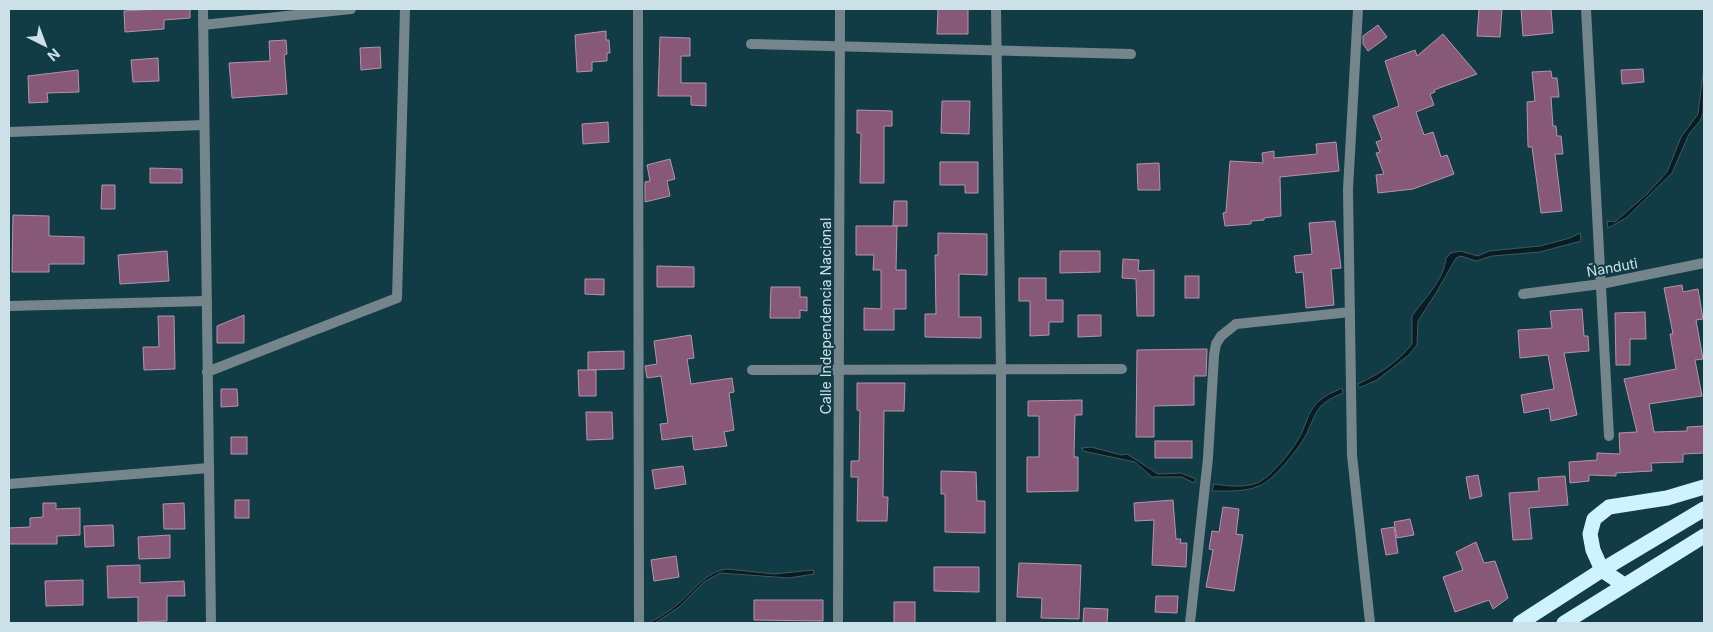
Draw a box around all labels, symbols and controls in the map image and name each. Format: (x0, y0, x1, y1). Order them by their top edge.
north arrow (20, 20, 70, 70)
text: N (44, 45, 64, 65)
street label: Calle Independencia Nacional (817, 218, 834, 414)
street label: Ñanduti (1585, 254, 1639, 280)

